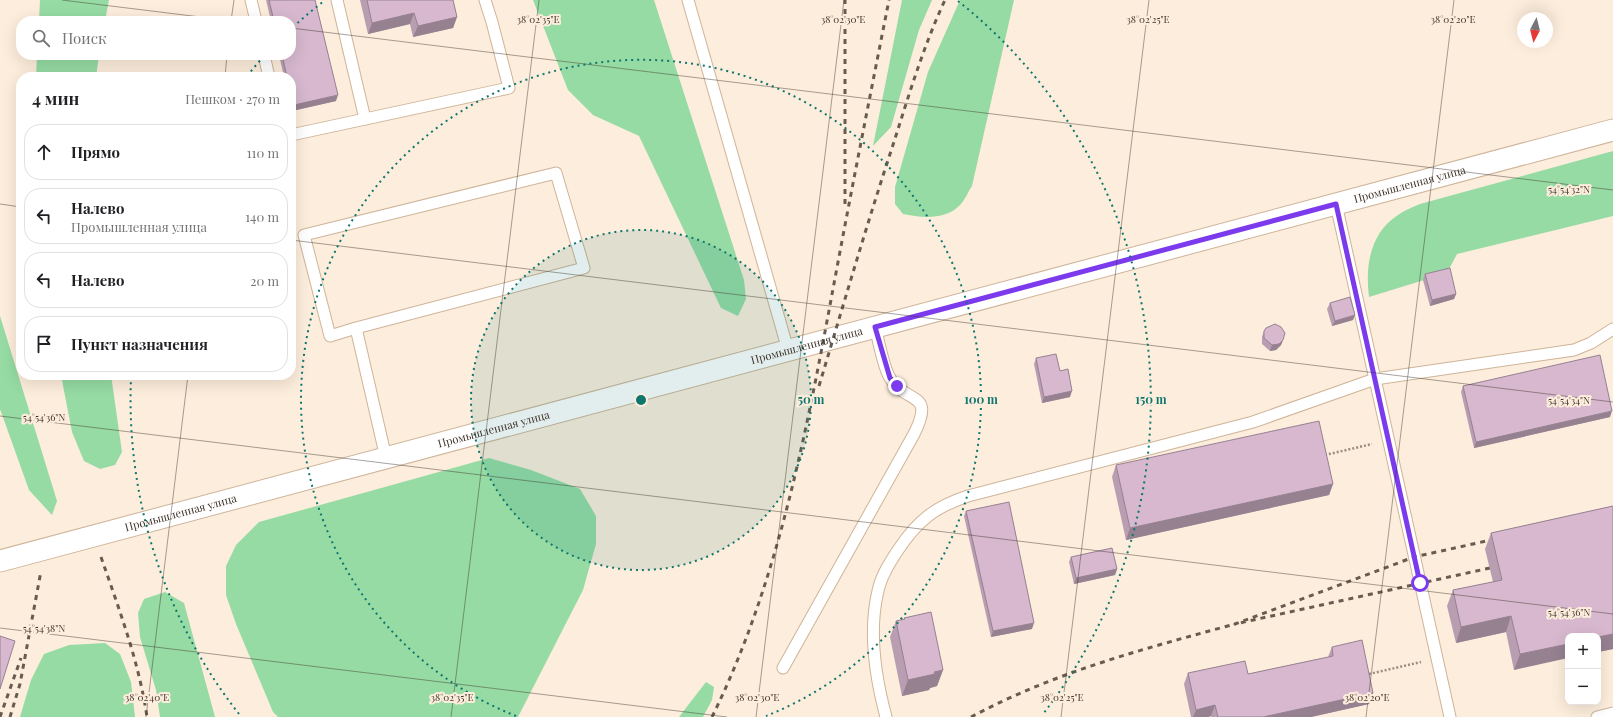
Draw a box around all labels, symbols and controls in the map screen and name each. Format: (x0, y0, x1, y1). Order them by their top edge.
text: 38°02'35"E (517, 12, 560, 26)
text: 38°02'30"E (821, 12, 865, 26)
text: 38°02'25"E (1126, 12, 1170, 26)
text: 38°02'20"E (1431, 12, 1476, 26)
north arrow (1517, 12, 1553, 48)
search box (16, 16, 296, 60)
icon: search (30, 27, 52, 49)
text: Поиск (62, 28, 107, 48)
text: 4 мин (32, 87, 79, 109)
text: Пешком · 270 m (185, 90, 280, 107)
icon: ahead (33, 141, 55, 163)
text: Прямо (71, 142, 120, 162)
text: 110 m (247, 144, 279, 161)
street label: Промышленная улица (1352, 162, 1468, 206)
text: 54°54'32"N (1548, 182, 1590, 196)
text: Налево (71, 198, 124, 218)
icon: left (33, 205, 55, 227)
text: 140 m (245, 208, 279, 225)
text: Промышленная улица (71, 218, 207, 235)
icon: left (33, 269, 55, 291)
text: Налево (71, 270, 124, 290)
text: 20 m (250, 272, 279, 289)
street label: Промышленная улица (749, 323, 865, 367)
icon: arrive (33, 333, 55, 355)
text: Пункт назначения (71, 334, 208, 354)
route end (888, 377, 906, 395)
text: 50 m (798, 391, 825, 407)
text: 100 m (964, 391, 998, 407)
text: 150 m (1135, 391, 1167, 407)
centre of rings (634, 393, 648, 407)
text: 54°54'34"N (1548, 393, 1590, 407)
street label: Промышленная улица (436, 406, 552, 451)
text: 54°54'36"N (23, 410, 65, 424)
street label: Промышленная улица (123, 490, 239, 534)
route start (1411, 574, 1429, 592)
text: 54°54'36"N (1548, 605, 1590, 619)
text: 54°54'38"N (23, 621, 65, 635)
map controls (1565, 633, 1601, 705)
button: + (1565, 633, 1601, 669)
button: − (1565, 669, 1601, 705)
text: 38°02'40"E (125, 690, 169, 704)
text: 38°02'35"E (431, 690, 474, 704)
text: 38°02'30"E (735, 690, 779, 704)
text: 38°02'25"E (1040, 690, 1084, 704)
text: 38°02'20"E (1345, 690, 1390, 704)

